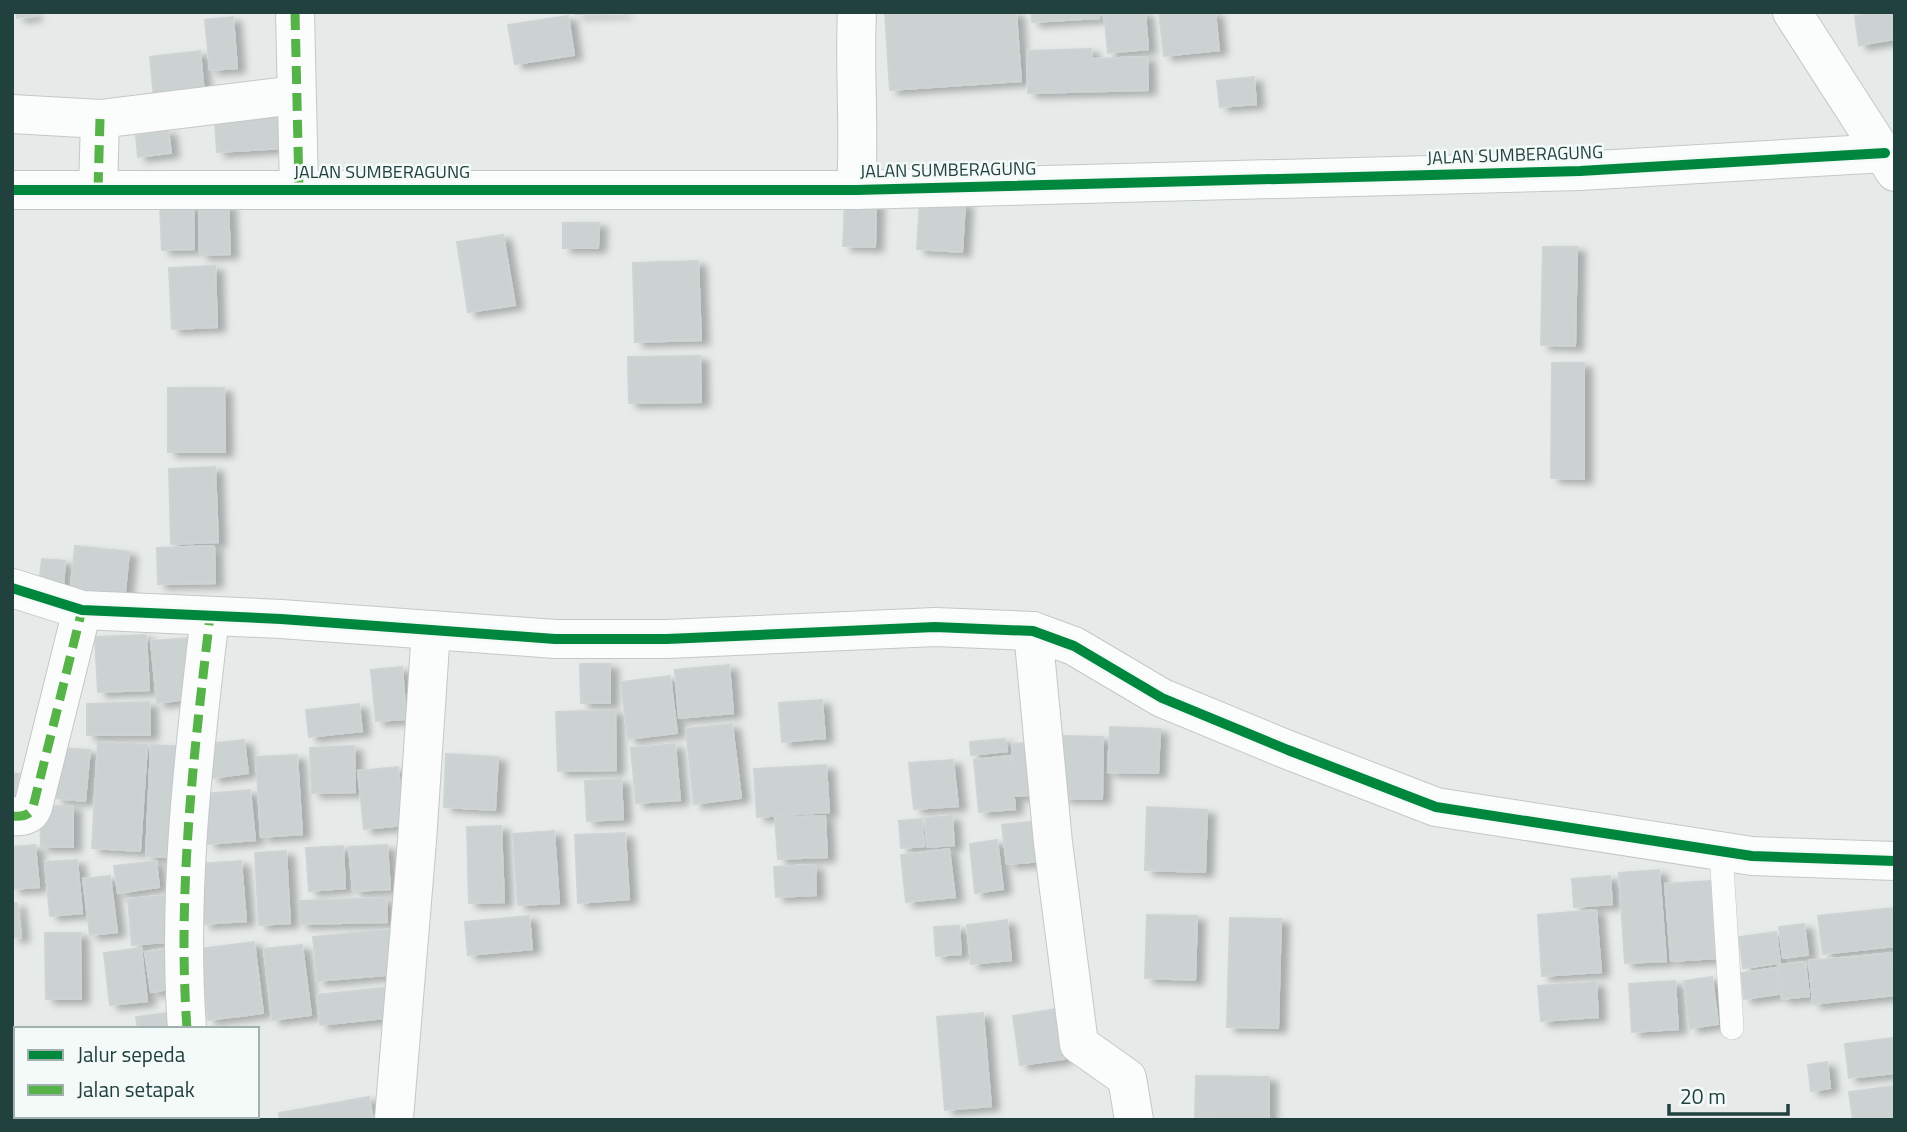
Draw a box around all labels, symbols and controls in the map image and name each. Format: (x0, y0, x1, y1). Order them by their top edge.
street label: JALAN SUMBERAGUNG (1426, 138, 1604, 171)
street label: JALAN SUMBERAGUNG (860, 154, 1036, 185)
street label: JALAN SUMBERAGUNG (294, 158, 470, 185)
legend (14, 1027, 259, 1118)
text: Jalur sepeda (77, 1038, 186, 1070)
scale bar (1669, 1072, 1788, 1116)
text: Jalan setapak (77, 1073, 195, 1105)
text: 20 m (1680, 1080, 1726, 1112)

